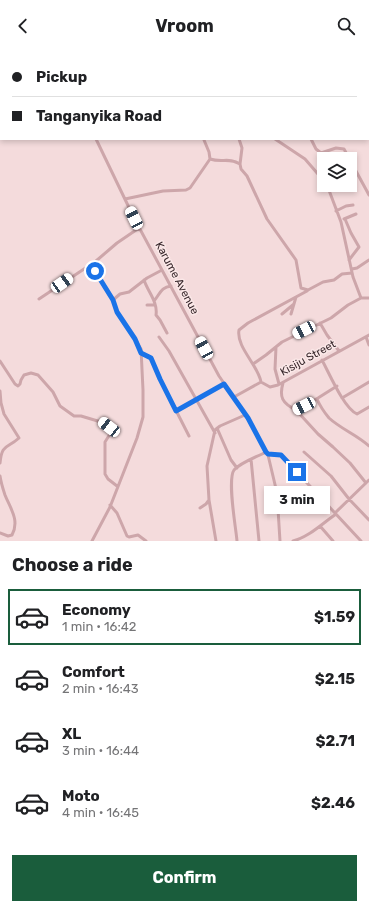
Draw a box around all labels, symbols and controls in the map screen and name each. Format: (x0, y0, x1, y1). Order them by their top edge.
icon: back (12, 15, 34, 37)
text: Vroom (155, 15, 214, 37)
icon: search (335, 15, 357, 37)
text: Pickup (36, 68, 87, 86)
text: Tanganyika Road (36, 107, 162, 125)
map controls (317, 152, 357, 192)
button: layers (317, 152, 357, 192)
car (123, 205, 145, 231)
street label: Karume Avenue (152, 240, 202, 316)
route start (86, 262, 104, 280)
car (49, 271, 75, 295)
car (291, 319, 317, 341)
car (193, 335, 215, 361)
street label: Kisiju Street (278, 337, 339, 379)
car (291, 395, 317, 417)
car (96, 415, 122, 439)
route end (288, 463, 306, 481)
callout: 3 min (264, 486, 330, 514)
text: 3 min (279, 492, 315, 507)
text: Choose a ride (12, 554, 133, 576)
icon: car (14, 599, 50, 635)
text: Economy (62, 601, 131, 619)
text: $1.59 (314, 608, 355, 626)
text: 1 min · 16:42 (62, 619, 136, 634)
icon: car (14, 661, 50, 697)
text: Comfort (62, 663, 125, 681)
text: $2.15 (315, 670, 355, 688)
text: 2 min · 16:43 (62, 681, 139, 696)
icon: car (14, 723, 50, 759)
text: XL (62, 725, 81, 743)
text: $2.71 (315, 732, 355, 750)
text: 3 min · 16:44 (62, 743, 139, 758)
icon: car (14, 785, 50, 821)
text: Moto (62, 787, 100, 805)
text: $2.46 (311, 794, 355, 812)
text: 4 min · 16:45 (62, 805, 139, 820)
button: Confirm (12, 855, 357, 901)

